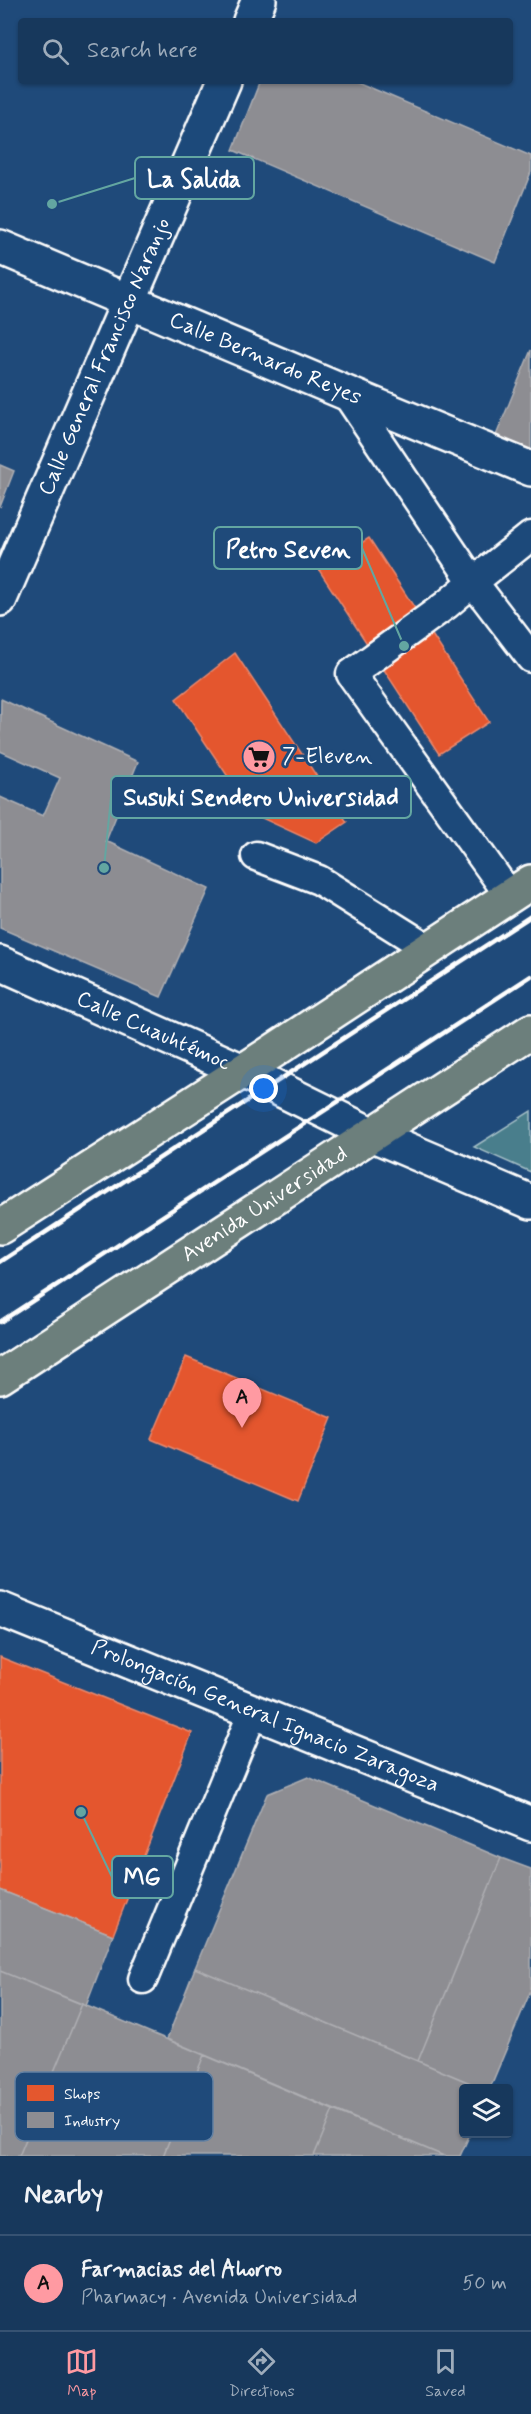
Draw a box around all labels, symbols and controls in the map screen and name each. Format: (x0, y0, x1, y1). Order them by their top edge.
search box (18, 18, 513, 84)
icon: search (39, 35, 72, 68)
text: Search here (87, 37, 198, 65)
callout: La Salida (135, 157, 254, 199)
text: La Salida (147, 165, 241, 196)
street label: Calle General Francisco Naranjo (32, 213, 177, 500)
street label: Calle Bernardo Reyes (165, 306, 366, 412)
callout: Petro Seven (214, 527, 362, 569)
text: Petro Seven (226, 535, 350, 566)
supermarket icon: 7-Eleven (241, 739, 277, 775)
place label: 7-Eleven (282, 743, 372, 771)
callout: Susuki Sendero Universidad (111, 776, 411, 818)
text: Susuki Sendero Universidad (123, 783, 399, 814)
street label: Calle Cuauhtémoc (72, 985, 235, 1078)
your location (249, 1074, 278, 1103)
street label: Avenida Universidad (176, 1140, 353, 1269)
pin: A (222, 1378, 262, 1428)
street label: Prolongación General Ignacio Zaragoza (87, 1633, 443, 1799)
callout: MG (112, 1856, 173, 1898)
text: MG (124, 1863, 161, 1894)
legend (15, 2072, 213, 2141)
text: Shops (64, 2084, 101, 2105)
map controls (459, 2084, 513, 2138)
button: layers (459, 2084, 513, 2138)
text: Industry (64, 2111, 120, 2132)
text: Nearby (24, 2178, 103, 2212)
text: Farmacias del Ahorro (81, 2256, 282, 2284)
text: A (37, 2270, 50, 2297)
text: 50 m (462, 2270, 507, 2297)
text: Pharmacy · Avenida Universidad (81, 2284, 357, 2311)
tab: Map (65, 2345, 98, 2402)
tab: Directions (229, 2345, 295, 2402)
tab: Saved (425, 2345, 466, 2402)

